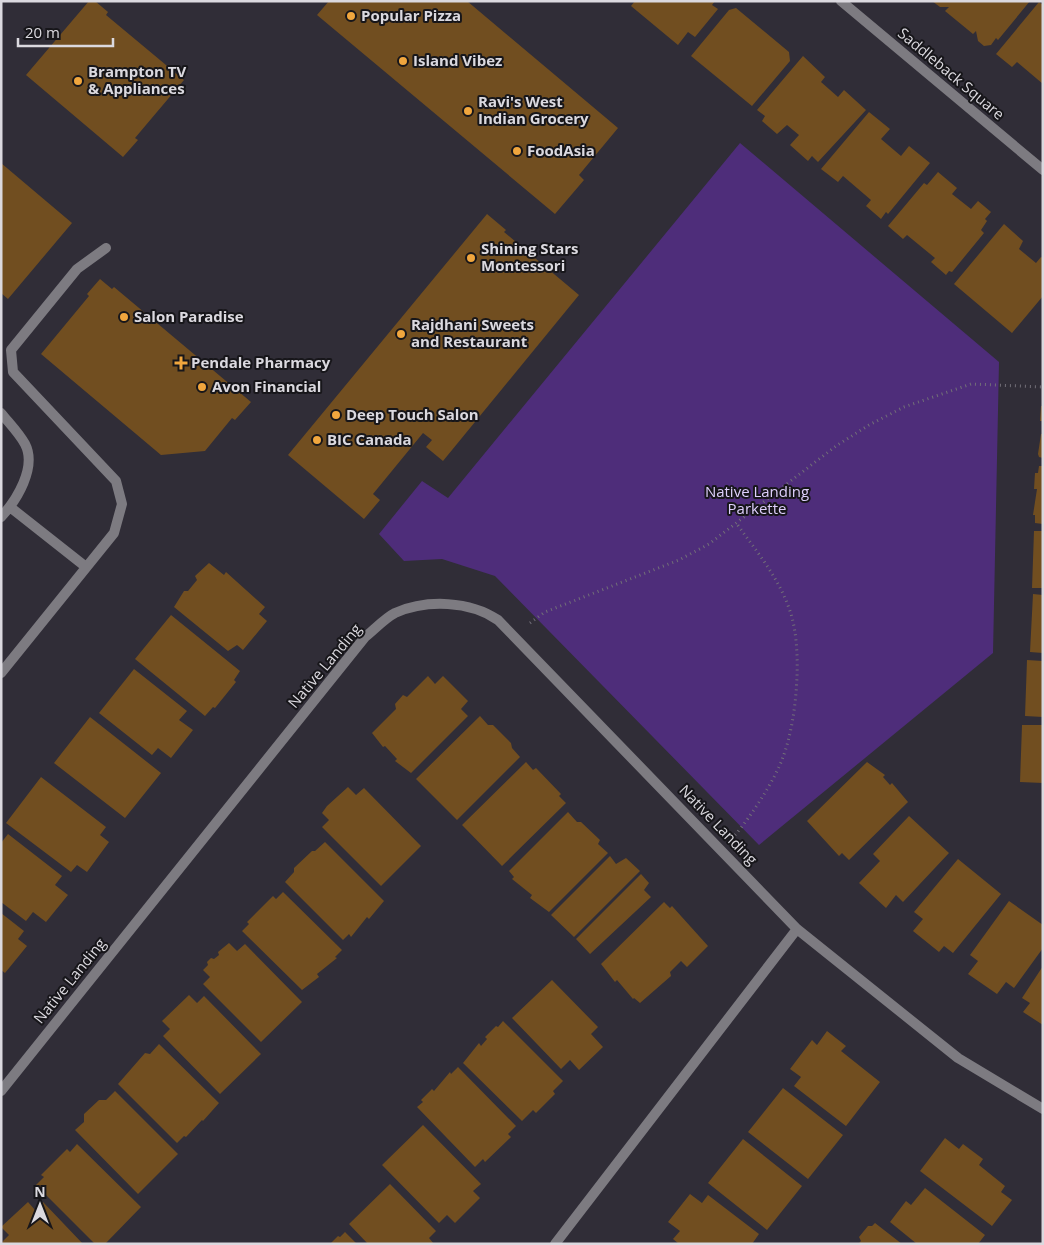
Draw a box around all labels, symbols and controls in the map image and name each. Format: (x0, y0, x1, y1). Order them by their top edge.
place label: Popular Pizza (361, 5, 461, 25)
marker: Popular Pizza (345, 10, 357, 22)
scale bar (18, 15, 112, 47)
text: 20 m (25, 22, 60, 42)
street label: Saddleback Square (894, 23, 1009, 124)
place label: Island Vibez (413, 50, 502, 70)
marker: Island Vibez (397, 55, 409, 67)
place label: Brampton TV & Appliances (88, 61, 186, 98)
marker: Brampton TV & Appliances (72, 75, 84, 87)
place label: Ravi's West Indian Grocery (478, 91, 589, 128)
marker: Ravi's West Indian Grocery (462, 105, 474, 117)
place label: FoodAsia (527, 140, 595, 160)
marker: FoodAsia (511, 145, 523, 157)
place label: Shining Stars Montessori (481, 238, 578, 275)
marker: Shining Stars Montessori (465, 252, 477, 264)
place label: Salon Paradise (134, 306, 244, 326)
marker: Salon Paradise (118, 311, 130, 323)
place label: Rajdhani Sweets and Restaurant (411, 314, 534, 351)
marker: Rajdhani Sweets and Restaurant (395, 328, 407, 340)
place label: Pendale Pharmacy (191, 352, 331, 372)
marker: Pendale Pharmacy (175, 357, 187, 369)
place label: Avon Financial (212, 376, 321, 396)
marker: Avon Financial (196, 381, 208, 393)
place label: Deep Touch Salon (346, 404, 479, 424)
marker: Deep Touch Salon (330, 409, 342, 421)
place label: BIC Canada (327, 429, 412, 449)
marker: BIC Canada (311, 434, 323, 446)
park label: Native Landing Parkette (705, 481, 809, 518)
street label: Native Landing (283, 619, 365, 712)
street label: Native Landing (675, 780, 762, 869)
street label: Native Landing (29, 934, 110, 1027)
north arrow (15, 1180, 65, 1230)
text: N (34, 1182, 46, 1201)

